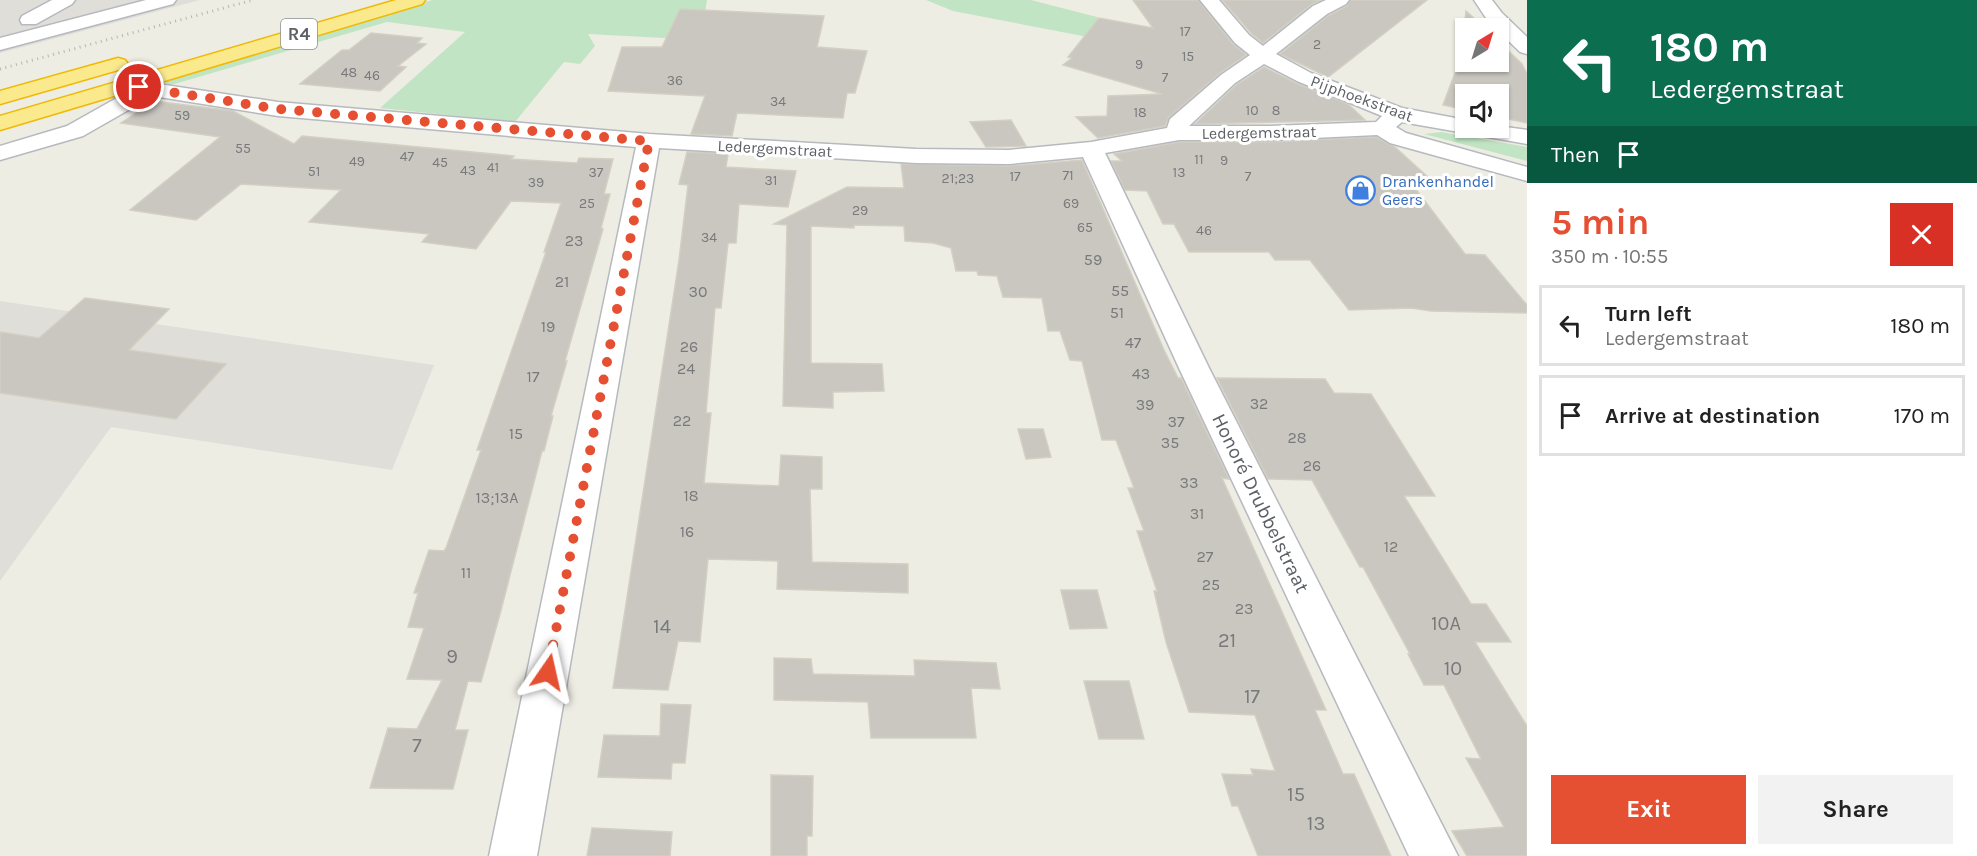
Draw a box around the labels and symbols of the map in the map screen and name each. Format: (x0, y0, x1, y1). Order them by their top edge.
north arrow (1455, 18, 1509, 72)
road number: R4 (281, 19, 317, 49)
house number: 17 (1179, 23, 1191, 40)
house number: 2 (1313, 36, 1321, 53)
house number: 15 (1182, 48, 1194, 65)
house number: 9 (1135, 56, 1143, 73)
pin (113, 61, 164, 112)
house number: 48 (341, 64, 357, 81)
house number: 46 (364, 67, 380, 84)
house number: 7 (1162, 69, 1169, 86)
street label: Pijphoekstraat (1308, 71, 1416, 126)
house number: 36 (667, 72, 683, 89)
house number: 34 (770, 93, 786, 110)
house number: 10 (1246, 102, 1258, 119)
house number: 8 (1272, 102, 1280, 119)
house number: 18 (1133, 104, 1147, 121)
house number: 59 (174, 107, 190, 124)
street label: Ledergemstraat (1201, 122, 1317, 143)
street label: Ledergemstraat (717, 136, 833, 161)
house number: 55 (235, 140, 251, 157)
house number: 47 (400, 148, 415, 165)
house number: 11 (1194, 151, 1204, 168)
house number: 9 (1220, 152, 1228, 169)
house number: 49 (349, 153, 365, 170)
house number: 45 (432, 154, 448, 171)
house number: 41 (487, 159, 499, 176)
house number: 43 (460, 162, 476, 179)
house number: 51 (308, 163, 320, 180)
house number: 37 (589, 164, 604, 181)
house number: 13 (1173, 164, 1185, 181)
house number: 71 (1062, 167, 1074, 184)
house number: 17 (1009, 168, 1021, 185)
house number: 7 (1245, 168, 1252, 185)
house number: 21;23 (942, 170, 974, 187)
house number: 31 (765, 172, 777, 189)
place label: Drankenhandel Geers (1382, 172, 1494, 209)
house number: 39 (528, 174, 544, 191)
shop icon: Drankenhandel Geers (1345, 174, 1377, 206)
house number: 25 (579, 195, 595, 212)
house number: 69 (1063, 195, 1079, 212)
house number: 29 (852, 202, 868, 219)
house number: 65 (1077, 219, 1093, 236)
house number: 46 (1196, 222, 1212, 239)
house number: 34 (701, 229, 717, 246)
house number: 23 (565, 231, 583, 250)
house number: 59 (1084, 250, 1102, 269)
house number: 21 (555, 272, 569, 291)
house number: 55 (1111, 281, 1129, 300)
house number: 30 (689, 282, 707, 301)
house number: 51 (1110, 303, 1124, 322)
house number: 19 (541, 317, 555, 336)
house number: 47 (1125, 333, 1142, 352)
house number: 26 (680, 337, 698, 356)
house number: 24 (677, 359, 695, 378)
house number: 43 (1132, 364, 1150, 383)
house number: 17 (527, 367, 540, 386)
house number: 32 (1250, 394, 1268, 413)
house number: 39 (1136, 395, 1154, 414)
street label: Honoré Drubbelstraat (1207, 410, 1314, 597)
house number: 22 (673, 411, 691, 430)
house number: 37 (1168, 412, 1185, 431)
house number: 15 (509, 424, 523, 443)
house number: 28 (1287, 428, 1307, 447)
house number: 35 (1161, 433, 1179, 452)
house number: 26 (1303, 456, 1321, 475)
house number: 33 (1180, 473, 1198, 492)
house number: 18 (683, 486, 699, 505)
house number: 13;13A (476, 488, 518, 507)
house number: 31 (1190, 504, 1204, 523)
house number: 16 (680, 522, 694, 541)
house number: 12 (1384, 537, 1398, 556)
house number: 27 (1197, 547, 1214, 566)
house number: 11 (461, 563, 471, 582)
house number: 25 (1202, 575, 1220, 594)
house number: 23 (1235, 599, 1253, 618)
house number: 10A (1431, 612, 1461, 635)
house number: 14 (653, 615, 671, 638)
house number: 21 (1218, 629, 1236, 652)
position arrow (516, 640, 580, 704)
house number: 9 (446, 645, 458, 668)
house number: 10 (1444, 657, 1462, 680)
house number: 17 (1244, 685, 1261, 708)
house number: 7 (412, 734, 422, 757)
house number: 15 (1287, 783, 1305, 806)
house number: 13 (1307, 812, 1325, 835)

